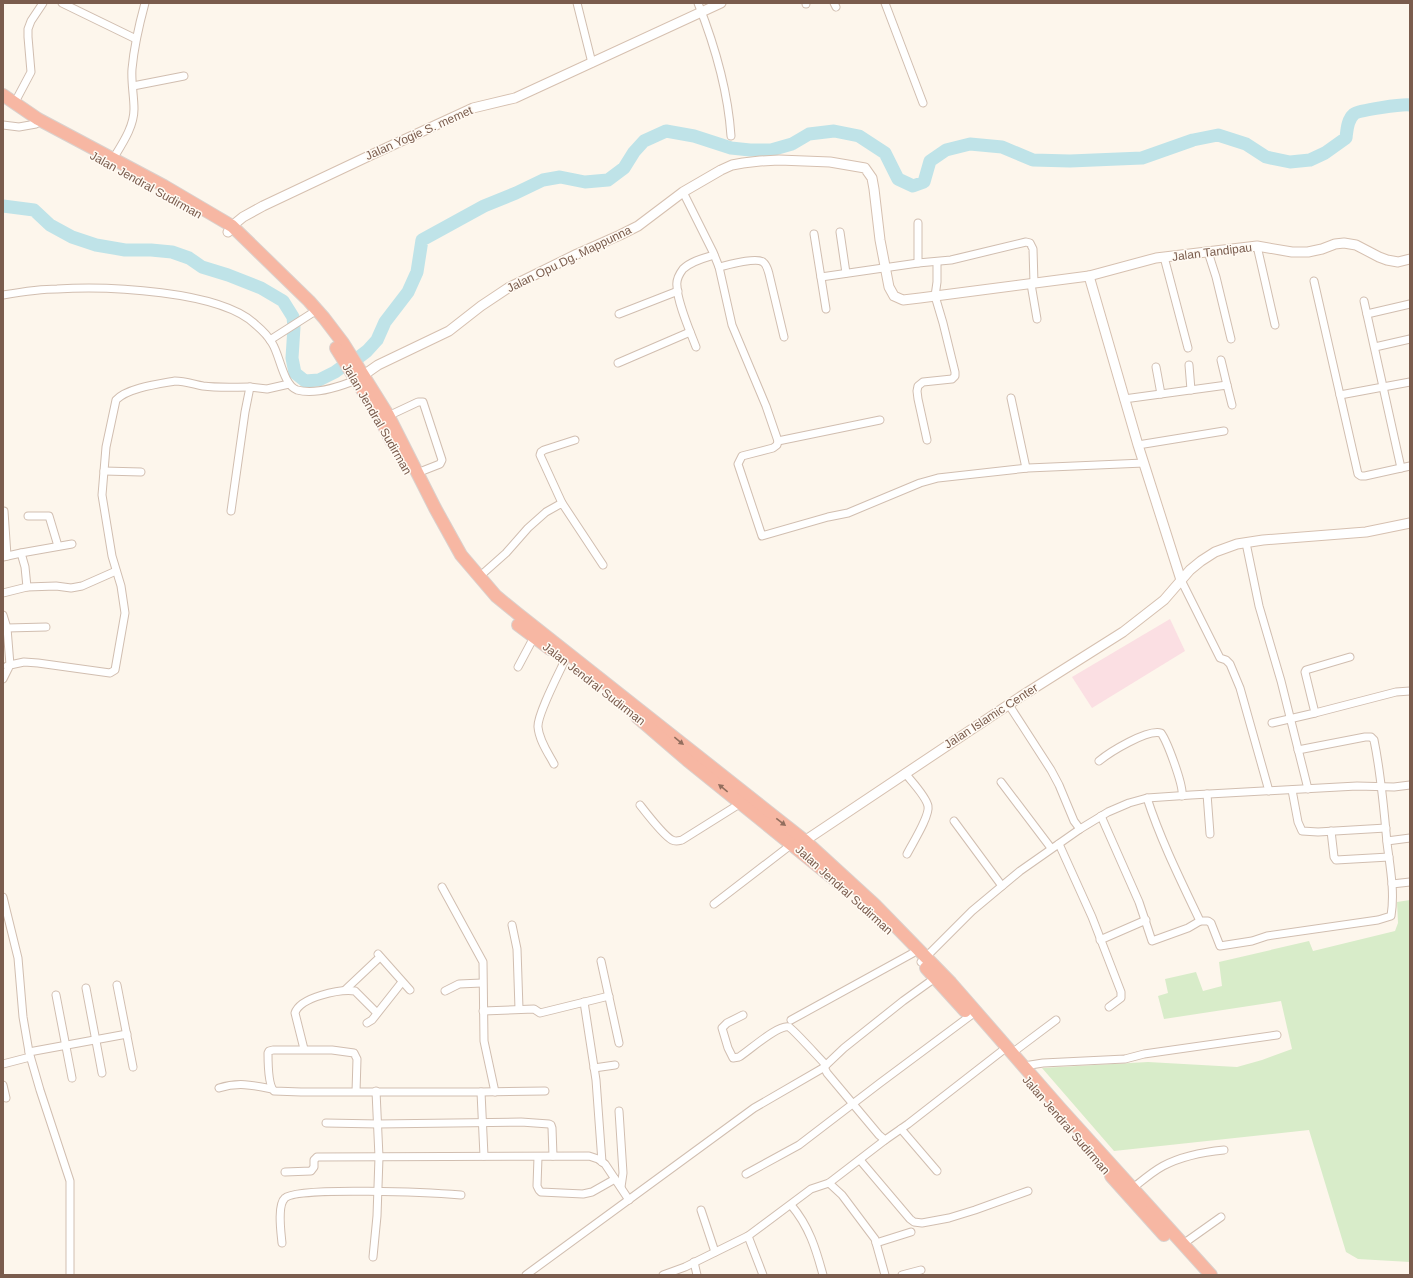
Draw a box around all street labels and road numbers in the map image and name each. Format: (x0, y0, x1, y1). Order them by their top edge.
street label: Jalan Yogie S. memet (363, 103, 475, 163)
street label: Jalan Jendral Sudirman (87, 148, 205, 222)
street label: Jalan Opu Dg. Mappunna (504, 223, 634, 295)
street label: Jalan Tandipau (1171, 240, 1253, 264)
street label: Jalan Jendral Sudirman (339, 361, 415, 477)
street label: Jalan Jendral Sudirman (540, 640, 648, 728)
street label: Jalan Islamic Center (942, 681, 1040, 751)
street label: Jalan Jendral Sudirman (792, 843, 896, 937)
street label: Jalan Jendral Sudirman (1019, 1073, 1113, 1177)

